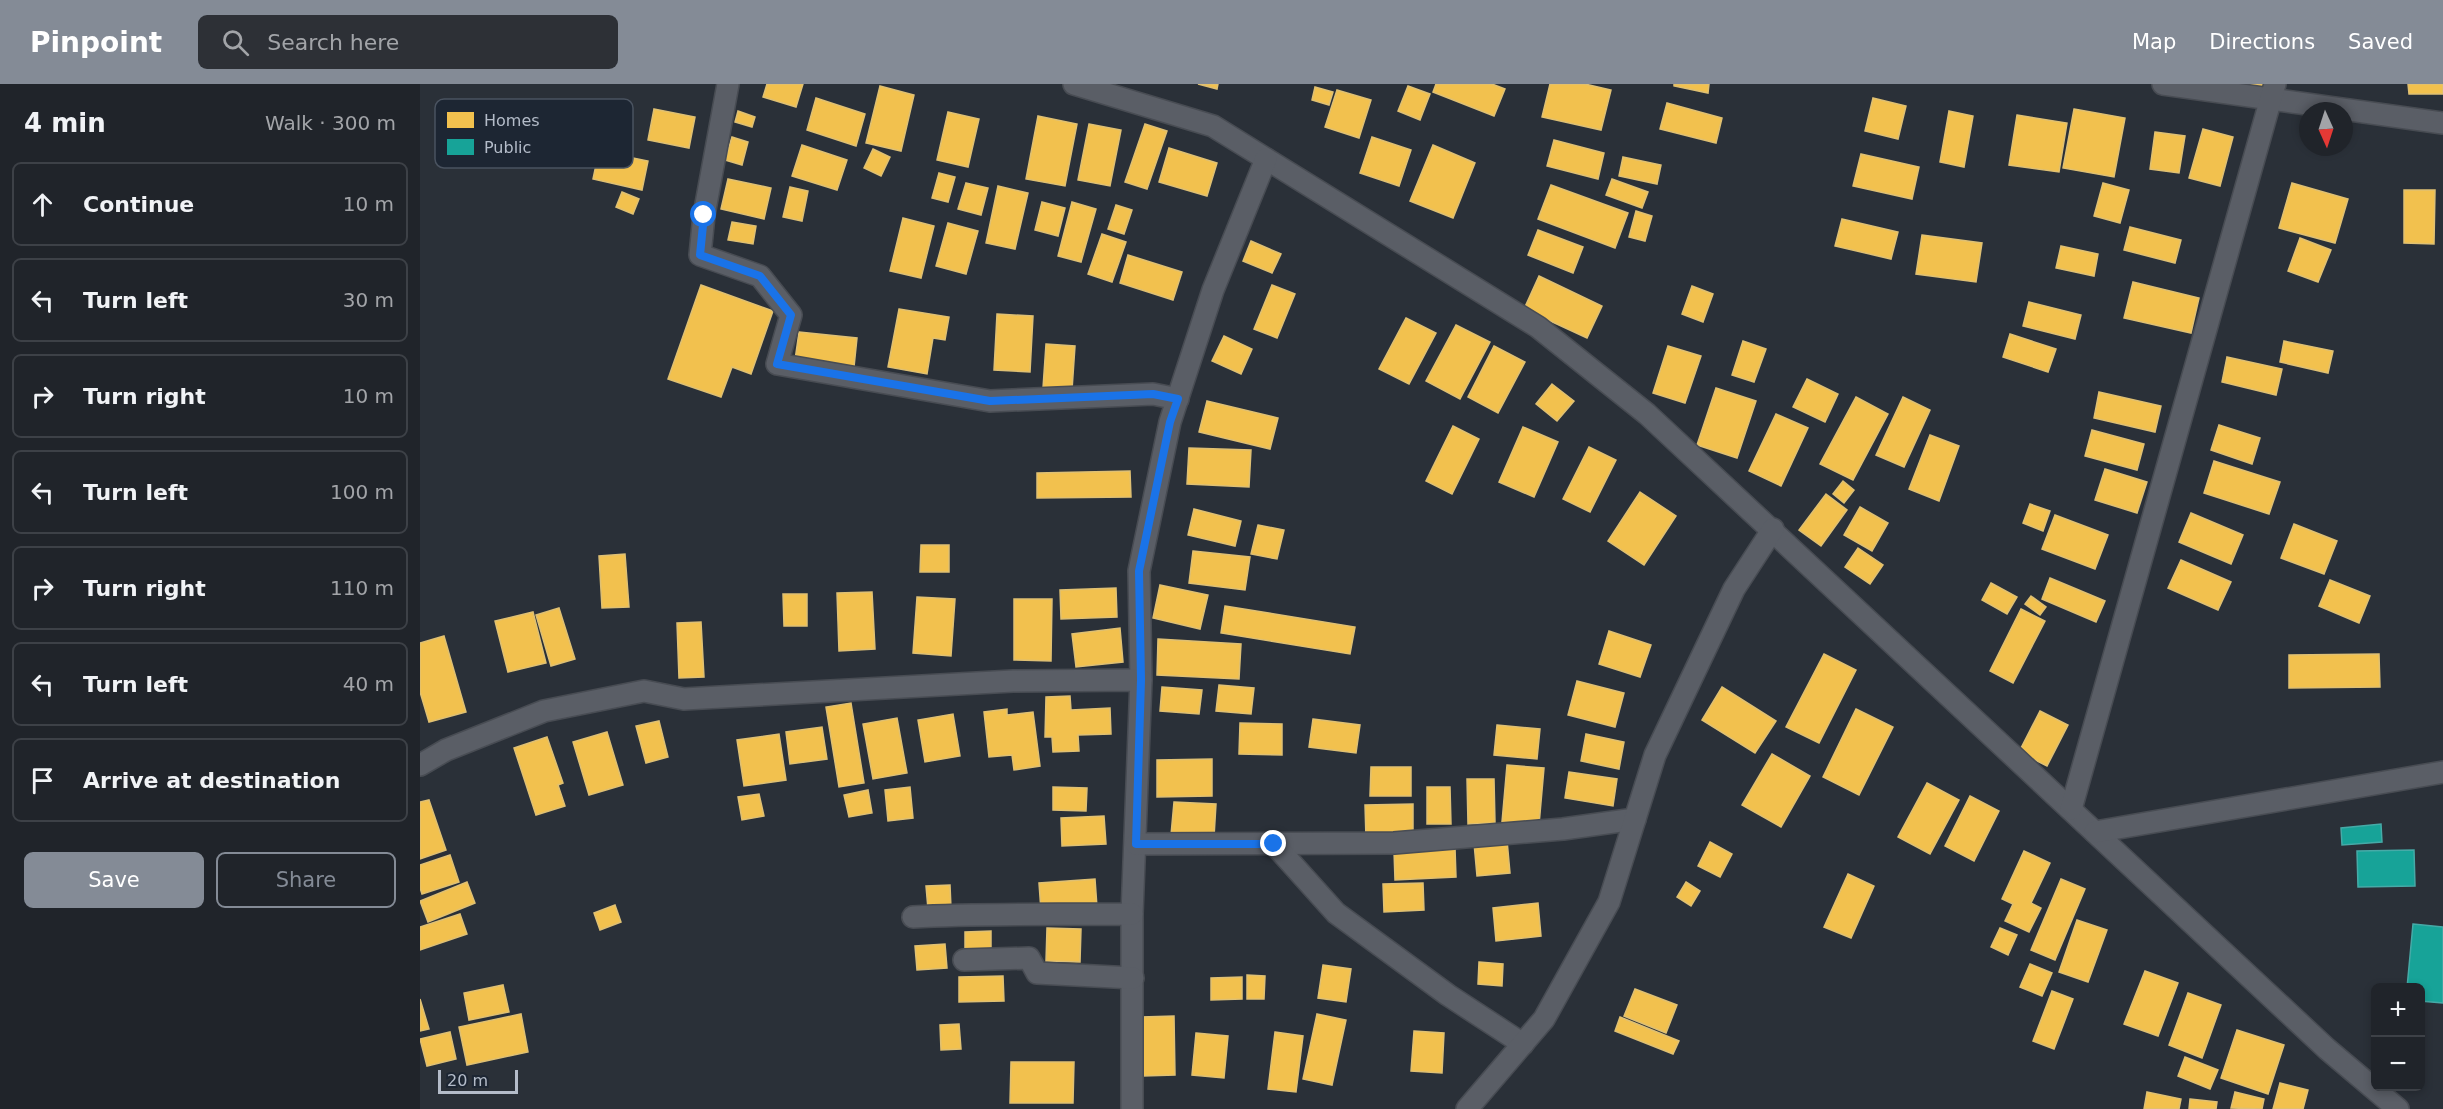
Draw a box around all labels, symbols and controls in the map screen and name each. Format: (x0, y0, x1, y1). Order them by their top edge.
search box (198, 15, 618, 69)
text: Pinpoint (30, 26, 162, 59)
icon: search (219, 26, 252, 59)
text: Search here (267, 30, 399, 55)
text: Map (2132, 30, 2176, 54)
text: Directions (2209, 30, 2315, 54)
text: Saved (2348, 30, 2413, 54)
legend (435, 99, 633, 168)
north arrow (2299, 102, 2353, 156)
text: 4 min (24, 108, 106, 138)
text: Walk · 300 m (265, 111, 396, 135)
text: Homes (484, 111, 540, 130)
text: Public (484, 138, 531, 157)
icon: ahead (26, 188, 59, 221)
text: Continue (83, 192, 194, 217)
text: 10 m (343, 192, 394, 216)
route start (690, 201, 716, 227)
icon: left (26, 284, 59, 317)
text: Turn left (83, 288, 188, 313)
text: 30 m (343, 288, 394, 312)
icon: right (26, 380, 59, 413)
text: Turn right (83, 384, 206, 409)
text: 10 m (343, 384, 394, 408)
icon: left (26, 476, 59, 509)
text: Turn left (83, 480, 188, 505)
text: 100 m (330, 480, 394, 504)
icon: right (26, 572, 59, 605)
text: Turn right (83, 576, 206, 601)
text: 110 m (330, 576, 394, 600)
icon: left (26, 668, 59, 701)
text: Turn left (83, 672, 188, 697)
text: 40 m (343, 672, 394, 696)
icon: arrive (26, 764, 59, 797)
text: Arrive at destination (83, 768, 340, 793)
route end (1260, 830, 1286, 856)
button: Save (24, 852, 204, 908)
button: Share (216, 852, 396, 908)
map controls (2371, 983, 2425, 1091)
button: + (2371, 983, 2425, 1037)
button: − (2371, 1037, 2425, 1091)
scale bar (438, 1067, 518, 1094)
text: 20 m (447, 1071, 488, 1090)

